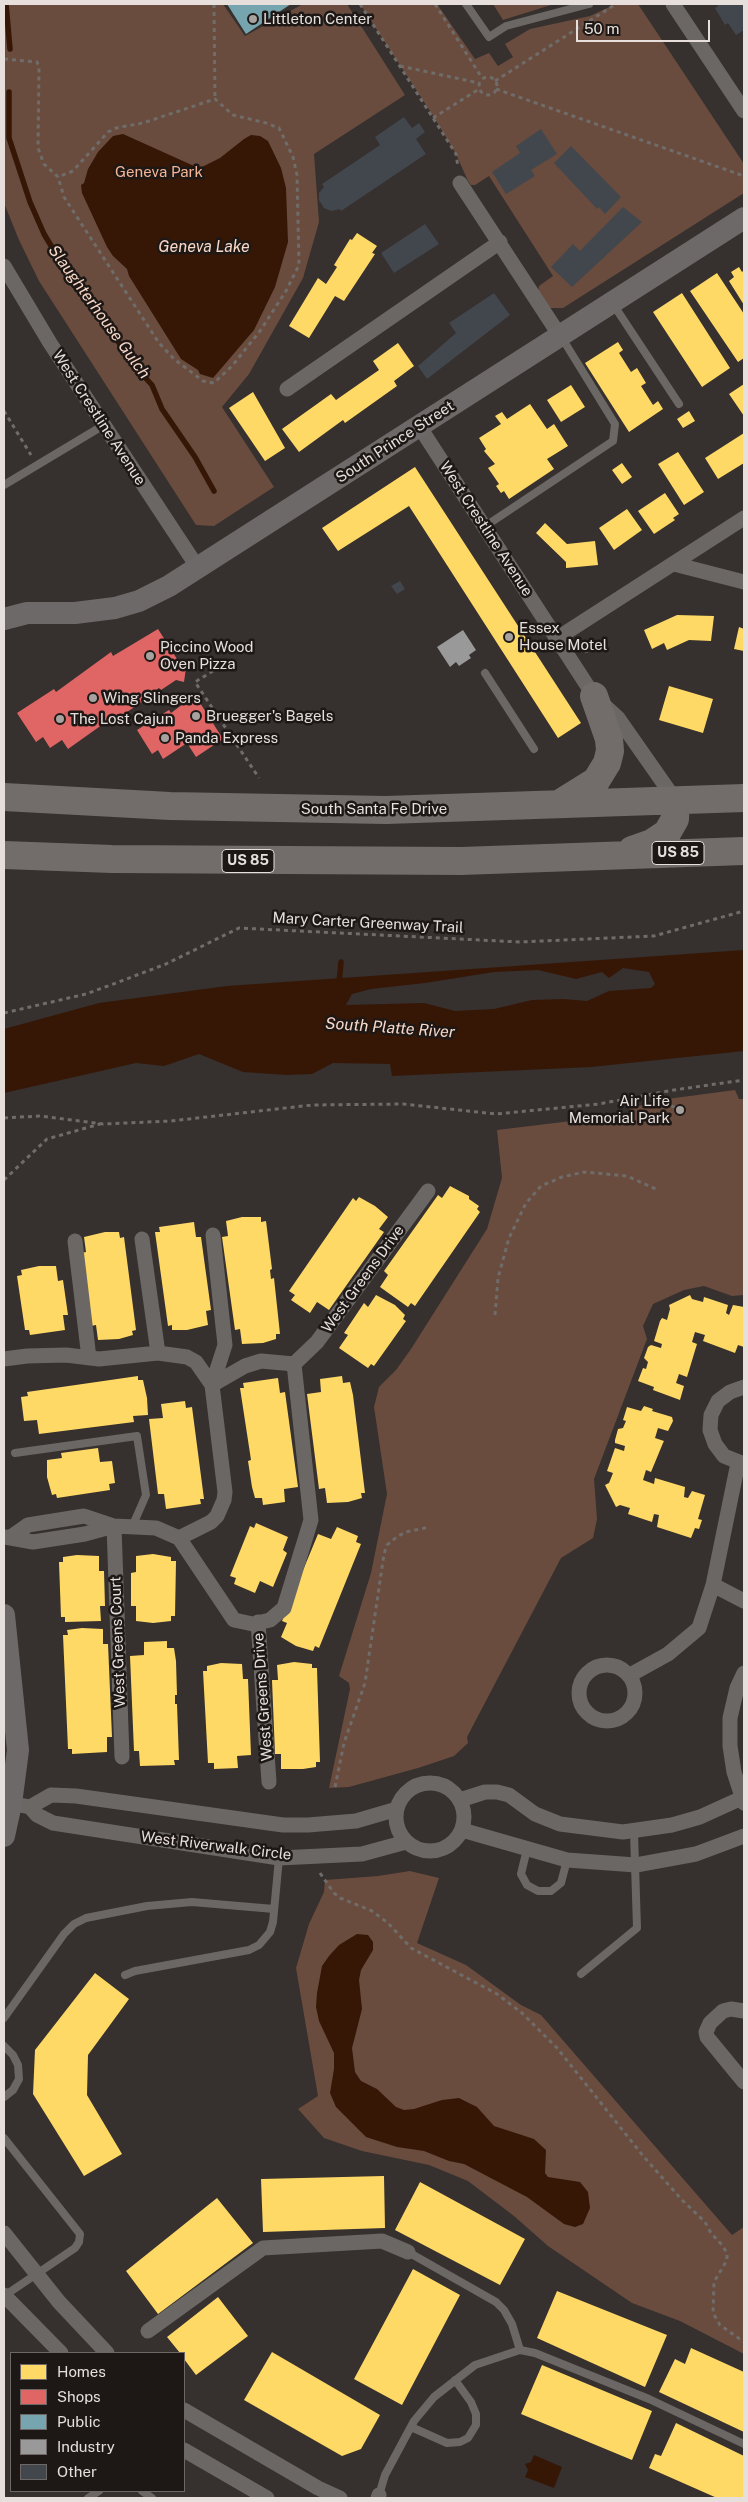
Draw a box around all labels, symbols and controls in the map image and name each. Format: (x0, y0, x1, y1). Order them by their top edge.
place label: Littleton Center (263, 10, 372, 28)
scale bar (578, 10, 712, 42)
marker: Littleton Center (247, 13, 259, 25)
text: 50 m (584, 20, 619, 37)
park label: Geneva Park (115, 163, 203, 181)
water label: Geneva Lake (158, 237, 250, 257)
water label: Slaughterhouse Gulch (44, 241, 154, 383)
street label: West Crestline Avenue (49, 347, 149, 489)
street label: South Prince Street (333, 397, 457, 487)
street label: West Crestline Avenue (436, 458, 536, 600)
place label: Essex House Motel (519, 619, 607, 654)
marker: Essex House Motel (503, 631, 515, 643)
place label: Piccino Wood Oven Pizza (160, 638, 254, 673)
marker: Piccino Wood Oven Pizza (144, 650, 156, 662)
place label: Wing Slingers (103, 689, 201, 707)
marker: Wing Slingers (87, 692, 99, 704)
place label: Bruegger's Bagels (206, 707, 333, 725)
place label: The Lost Cajun (70, 710, 173, 728)
marker: Bruegger's Bagels (190, 710, 202, 722)
marker: The Lost Cajun (54, 713, 66, 725)
place label: Panda Express (175, 729, 278, 747)
marker: Panda Express (159, 732, 171, 744)
street label: South Santa Fe Drive (301, 800, 447, 818)
road number: US 85 (652, 841, 704, 864)
road number: US 85 (222, 849, 274, 872)
street label: Mary Carter Greenway Trail (272, 909, 464, 937)
water label: South Platte River (325, 1014, 455, 1042)
place label: Air Life Memorial Park (569, 1092, 670, 1127)
marker: Air Life Memorial Park (674, 1104, 686, 1116)
street label: West Greens Drive (318, 1222, 408, 1336)
street label: West Greens Court (107, 1576, 129, 1708)
street label: West Greens Drive (250, 1632, 276, 1762)
street label: West Riverwalk Circle (140, 1828, 292, 1864)
legend (10, 2352, 185, 2492)
text: Homes (57, 2363, 106, 2380)
text: Shops (57, 2388, 101, 2405)
text: Public (57, 2413, 101, 2430)
text: Industry (57, 2438, 115, 2455)
text: Other (57, 2463, 97, 2480)

